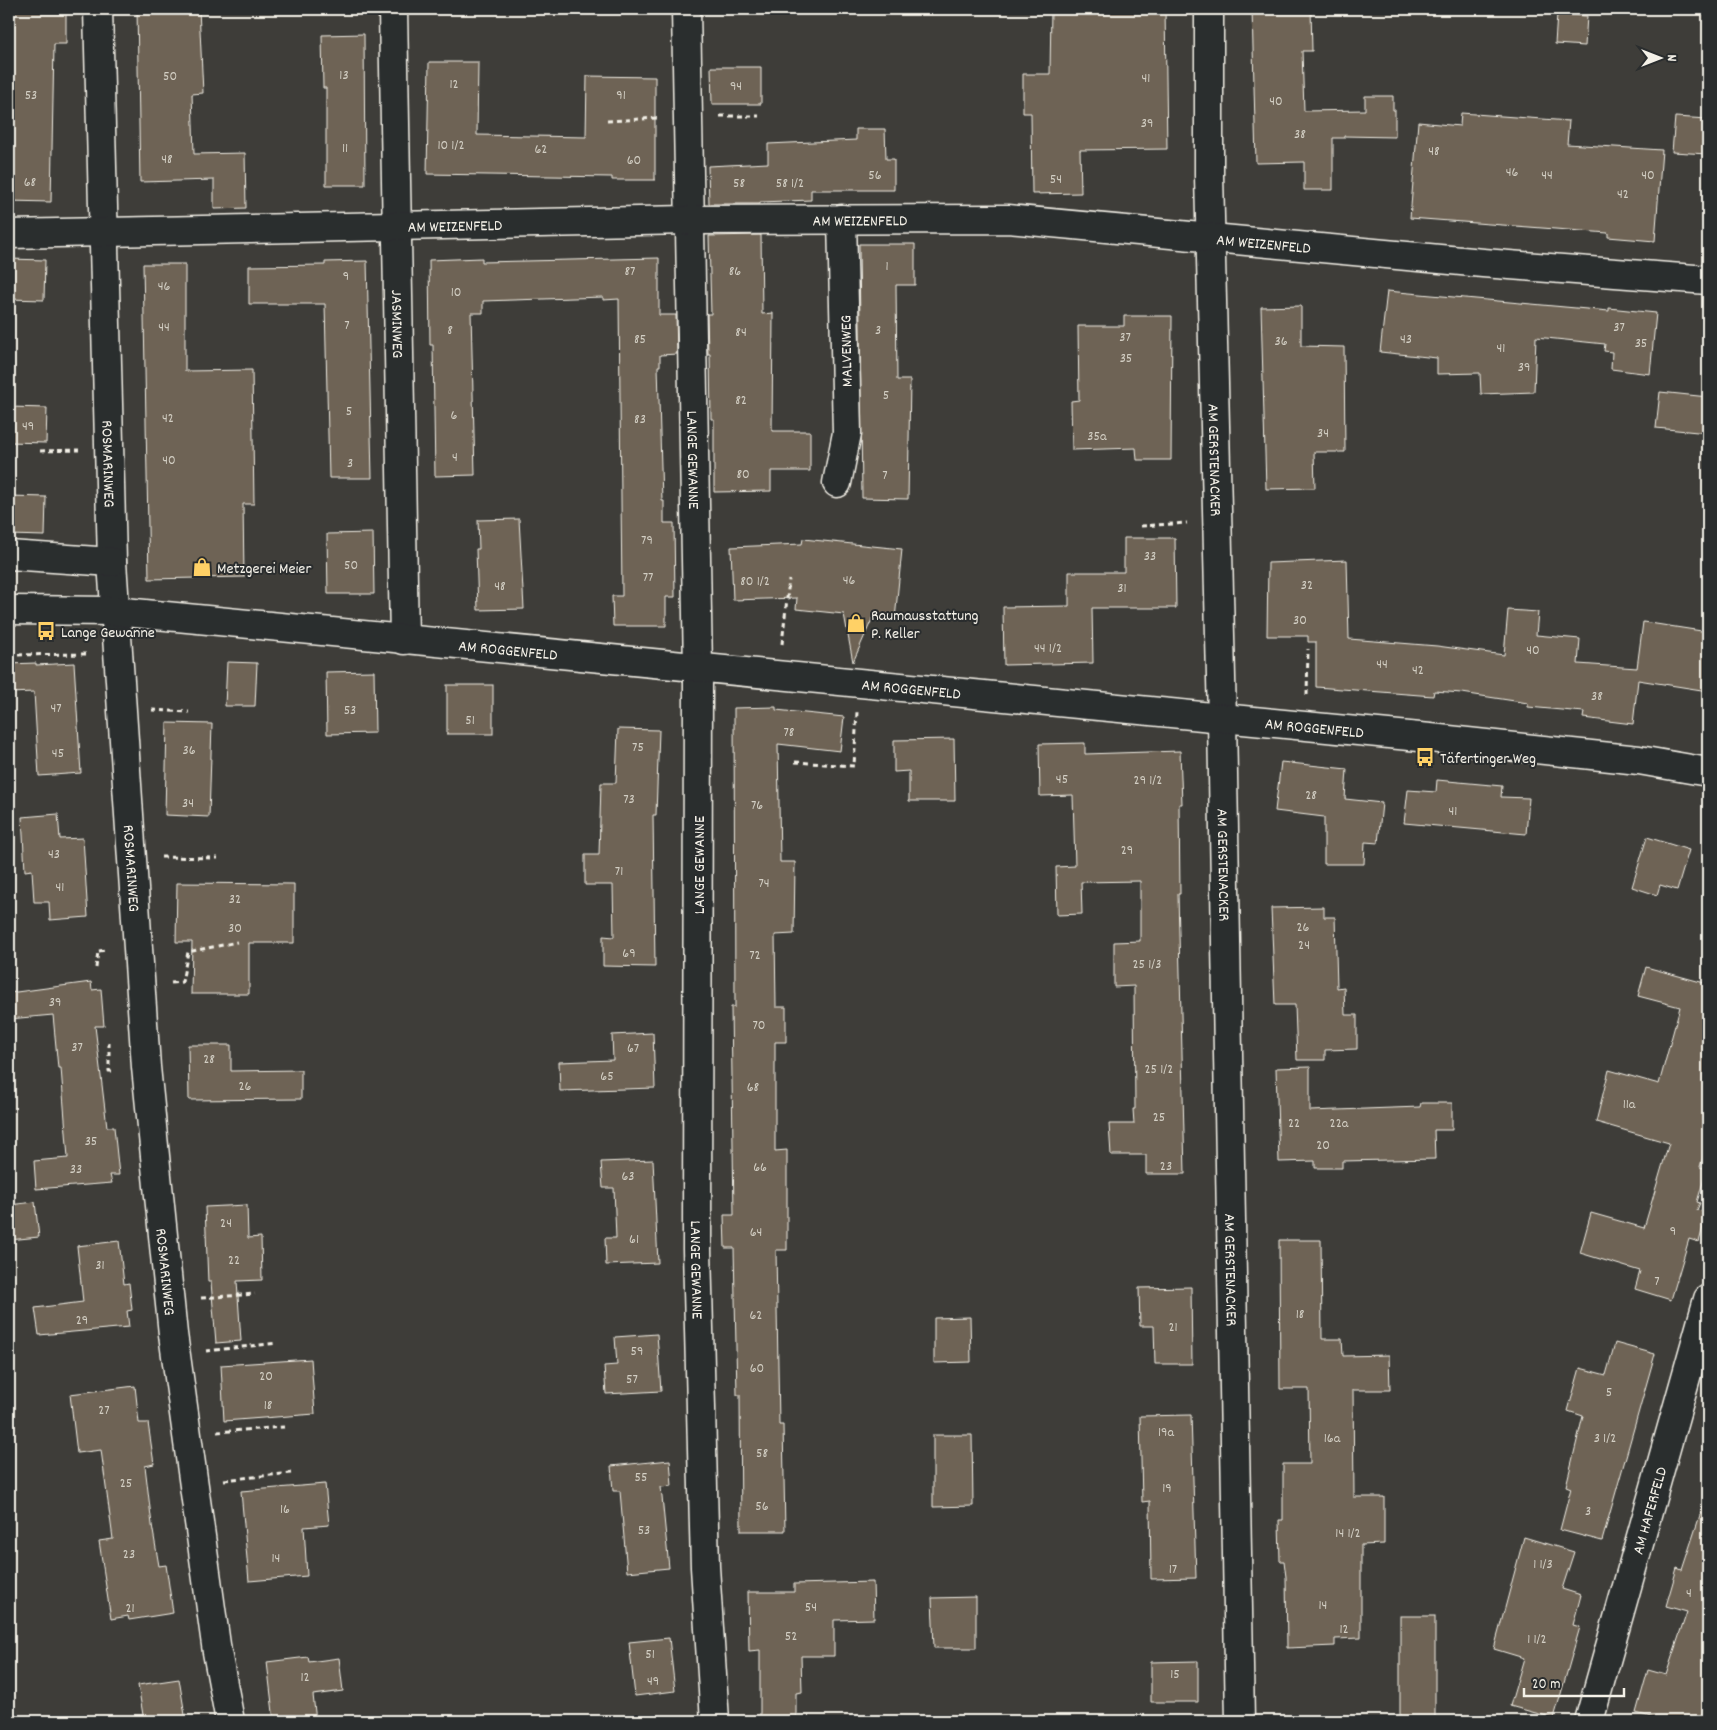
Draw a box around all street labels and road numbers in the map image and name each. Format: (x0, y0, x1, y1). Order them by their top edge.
street label: AM WEIZENFELD (812, 210, 907, 234)
street label: AM WEIZENFELD (407, 215, 503, 240)
street label: AM WEIZENFELD (1215, 229, 1312, 261)
street label: JASMINWEG (384, 290, 408, 358)
street label: MALVENWEG (835, 315, 860, 387)
street label: AM GERSTENACKER (1200, 403, 1226, 517)
street label: LANGE GEWANNE (679, 410, 704, 510)
street label: ROSMARINWEG (94, 420, 120, 508)
street label: AM ROGGENFELD (457, 635, 558, 668)
street label: AM ROGGENFELD (860, 674, 962, 707)
street label: AM ROGGENFELD (1264, 713, 1365, 746)
street label: AM GERSTENACKER (1210, 808, 1235, 922)
street label: LANGE GEWANNE (689, 815, 712, 914)
street label: ROSMARINWEG (116, 824, 145, 913)
street label: AM GERSTENACKER (1217, 1213, 1242, 1327)
street label: LANGE GEWANNE (683, 1221, 708, 1320)
street label: ROSMARINWEG (148, 1227, 180, 1317)
street label: AM HAFERFELD (1628, 1464, 1674, 1557)

